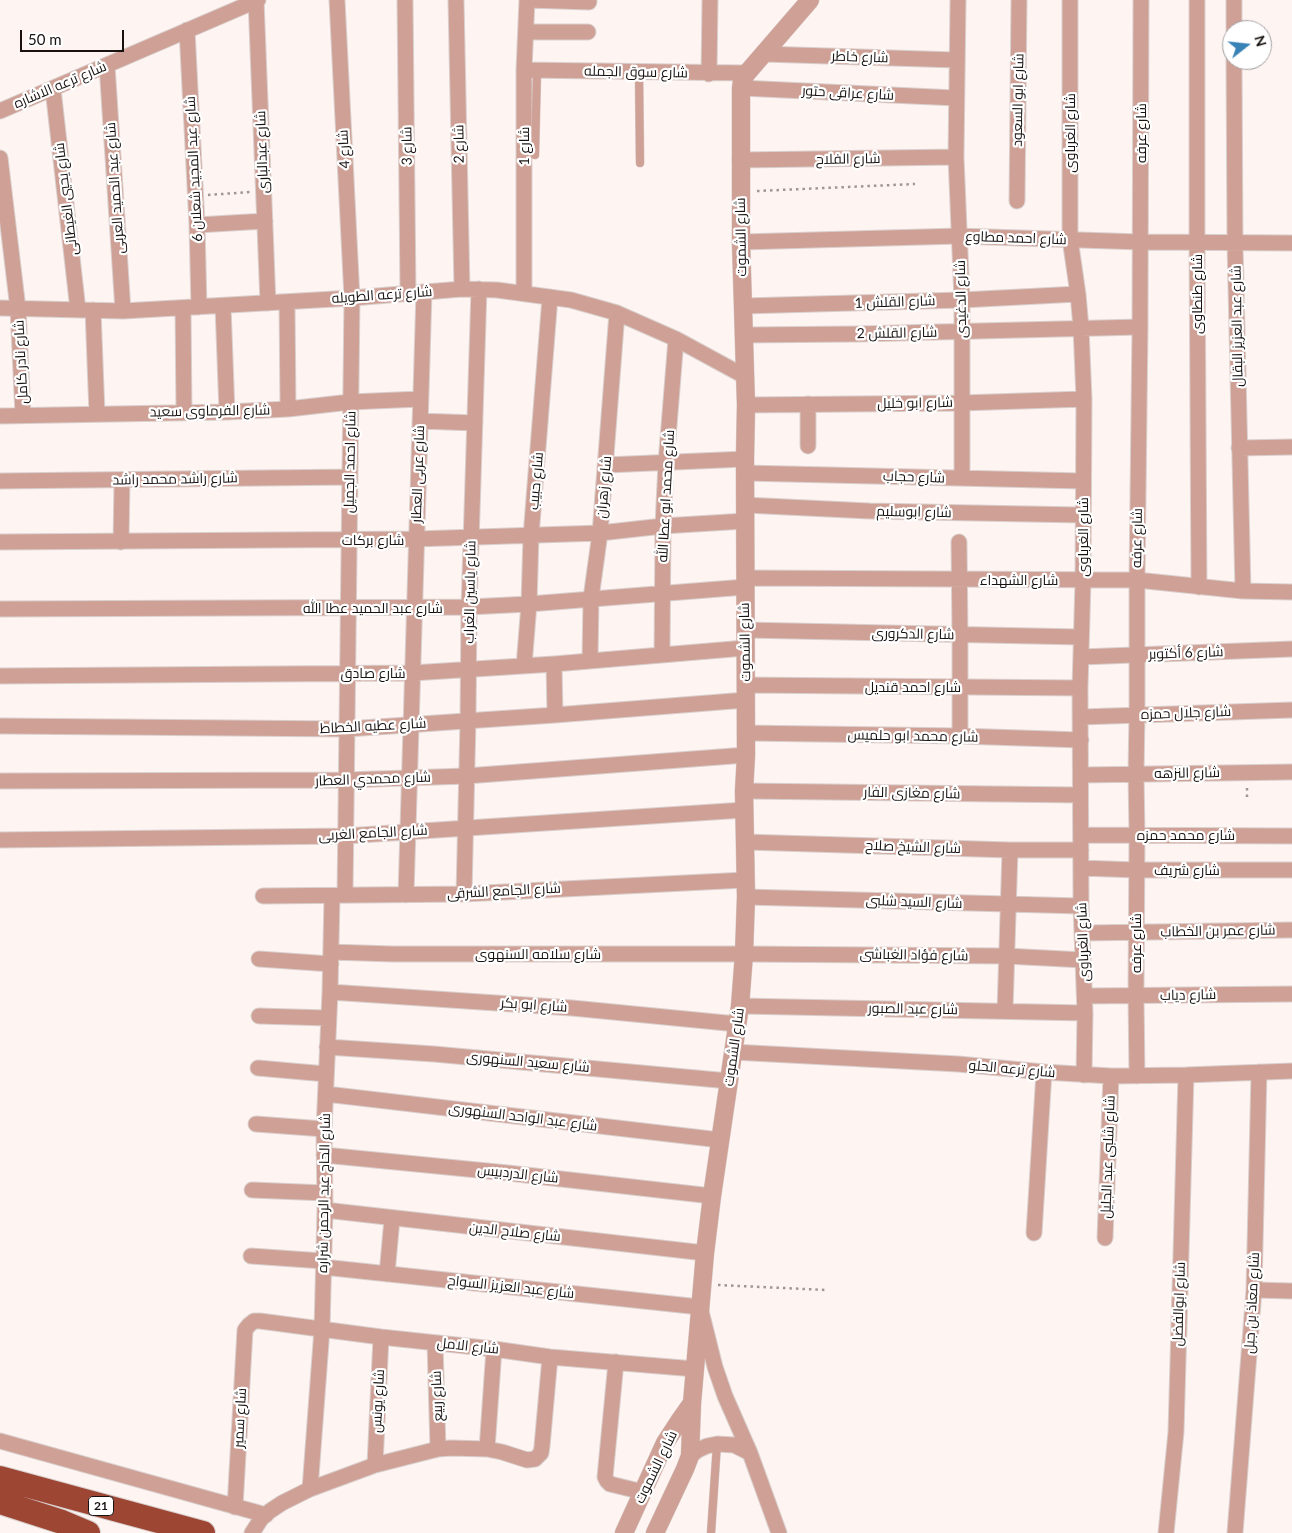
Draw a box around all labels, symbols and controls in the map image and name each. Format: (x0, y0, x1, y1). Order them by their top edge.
scale bar (22, 20, 126, 52)
north arrow (1222, 20, 1272, 70)
text: 50 m (28, 30, 62, 48)
text: N (1251, 33, 1271, 49)
street label: شارع خاطر (831, 48, 889, 66)
street label: شارع ابو السعود (1009, 53, 1027, 147)
street label: شارع ترعه الاشاره (11, 58, 109, 112)
street label: شارع سوق الجمله (584, 63, 688, 81)
street label: شارع عراقى حتور (801, 82, 895, 104)
street label: شارع الغرباوى (1062, 93, 1078, 173)
street label: شارع عبد المجيد شعلان 6 (182, 96, 206, 242)
street label: شارع عرفه (1133, 103, 1149, 163)
street label: شارع عبدالبارى (252, 110, 272, 194)
street label: شارع عبد الحميد العربى (102, 122, 128, 254)
street label: شارع 2 (450, 124, 468, 164)
street label: شارع 3 (398, 126, 416, 166)
street label: شارع 1 (516, 127, 532, 165)
street label: شارع 4 (335, 129, 353, 169)
street label: شارع يحيي الغيطانى (51, 142, 81, 256)
street label: شارع الفلاح (815, 150, 881, 168)
street label: شارع الشموت (732, 197, 750, 277)
street label: شارع احمد مطاوع (965, 228, 1067, 248)
street label: شارع طنطاوى (1189, 254, 1205, 334)
street label: شارع الدغيدى (952, 260, 970, 338)
street label: شارع عبد العزيز البقال (1228, 265, 1246, 387)
street label: شارع ترعه الطويله (331, 283, 433, 307)
street label: شارع القلش 1 (854, 292, 936, 312)
street label: شارع نادر كامل (10, 319, 32, 405)
street label: شارع القلش 2 (856, 324, 938, 342)
street label: شارع ابو خليل (877, 394, 953, 412)
street label: شارع الفرماوى سعيد (150, 402, 270, 420)
street label: شارع احمد الجميل (341, 411, 359, 513)
street label: شارع عربى العطار (408, 425, 428, 523)
street label: شارع محمد ابو عطا الله (654, 429, 678, 563)
street label: شارع حبيب (525, 451, 547, 511)
street label: شارع زهران (593, 455, 615, 519)
street label: شارع حجاب (883, 468, 945, 486)
street label: شارع راشد محمد راشد (112, 470, 238, 488)
street label: شارع الغرباوى (1075, 497, 1091, 577)
street label: شارع ابوسليم (876, 503, 952, 521)
street label: شارع عرفه (1128, 508, 1146, 568)
street label: شارع بركات (342, 532, 404, 548)
street label: شارع ياسين الغراب (461, 540, 479, 644)
street label: شارع الشهداء (980, 572, 1058, 588)
street label: شارع عبد الحميد عطا الله (303, 600, 443, 616)
street label: شارع الشموت (736, 602, 754, 682)
street label: شارع الدكرورى (872, 625, 954, 643)
street label: شارع 6 أكتوبر (1148, 643, 1224, 663)
street label: شارع صادق (340, 665, 406, 681)
street label: شارع احمد قنديل (865, 679, 961, 695)
street label: شارع جلال حمزه (1141, 703, 1231, 723)
street label: شارع عطيه الخطاط (319, 715, 427, 737)
street label: شارع محمد ابو حلميس (847, 726, 979, 746)
street label: شارع النزهه (1154, 764, 1220, 782)
street label: شارع محمدي العطار (315, 769, 431, 789)
street label: شارع مغازى الفار (863, 784, 961, 802)
street label: شارع الجامع الغربى (318, 822, 428, 844)
street label: شارع محمد حمزه (1137, 827, 1235, 843)
street label: شارع الشيخ صلاح (865, 837, 961, 857)
street label: شارع شريف (1154, 862, 1220, 878)
street label: شارع الجامع الشرقى (447, 880, 561, 902)
street label: شارع السيد شلبى (865, 892, 963, 912)
street label: شارع الغرباوى (1073, 902, 1093, 982)
street label: شارع عرفه (1128, 913, 1144, 973)
street label: شارع عمر بن الخطاب (1160, 922, 1276, 940)
street label: شارع سلامه السنهوى (475, 946, 601, 962)
street label: شارع فؤاد الغباشى (859, 946, 969, 964)
street label: شارع دياب (1160, 986, 1216, 1004)
street label: شارع ابو بكر (500, 994, 568, 1016)
street label: شارع عبد الصبور (868, 1000, 958, 1018)
street label: شارع الشموت (720, 1007, 748, 1087)
street label: شارع سعيد السنهورى (466, 1048, 590, 1076)
street label: شارع ترعه الحلو (968, 1057, 1056, 1081)
street label: شارع شلبى عبد الجليل (1097, 1095, 1119, 1219)
street label: شارع عبد الواحد السنهورى (448, 1100, 598, 1134)
street label: شارع الحاج عبد الرحمن شراره (314, 1113, 334, 1273)
street label: شارع الدردبيس (477, 1161, 559, 1187)
street label: شارع صلاح الدين (468, 1219, 562, 1245)
street label: شارع معاذ بن جبل (1241, 1252, 1263, 1354)
street label: شارع ابوالفضل (1169, 1261, 1189, 1347)
street label: شارع عبد العزيز السواح (447, 1272, 575, 1302)
street label: شارع الامل (436, 1334, 500, 1358)
street label: شارع يونس (368, 1369, 388, 1433)
street label: شارع ربيع (428, 1370, 446, 1422)
street label: شارع سمير (230, 1388, 250, 1448)
street label: شارع الشموت (631, 1428, 681, 1506)
road number: 21 (88, 1496, 114, 1515)

